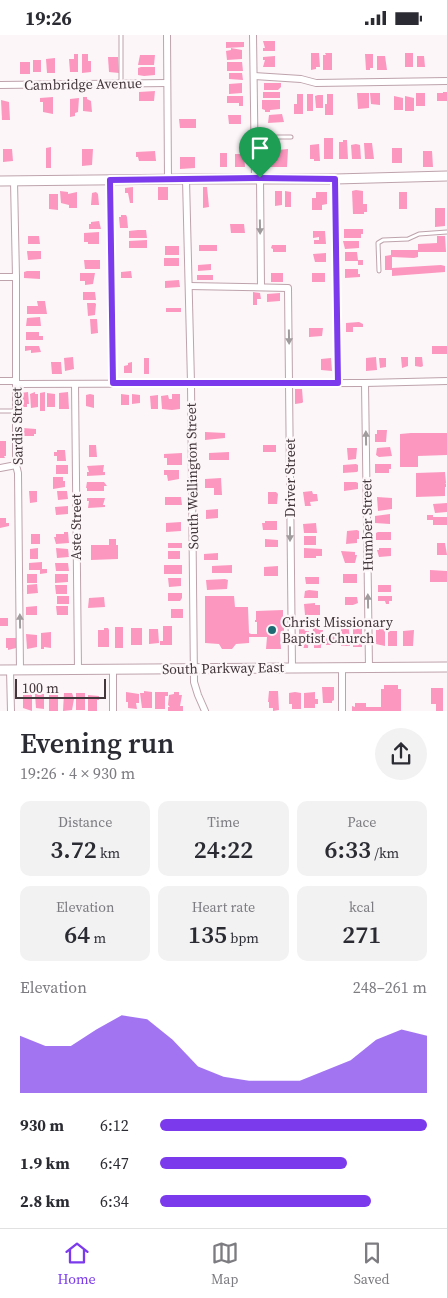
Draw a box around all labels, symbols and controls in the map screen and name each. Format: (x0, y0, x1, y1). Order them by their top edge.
text: 19:26 (25, 5, 72, 31)
street label: Cambridge Avenue (24, 73, 142, 95)
pin (239, 127, 281, 178)
icon: arrive (246, 134, 274, 162)
one-way arrow (256, 219, 264, 235)
one-way arrow (285, 329, 293, 345)
street label: Sardis Street (6, 387, 28, 465)
street label: South Wellington Street (181, 402, 203, 549)
one-way arrow (362, 430, 370, 446)
street label: Driver Street (280, 438, 300, 518)
street label: Humber Street (356, 478, 378, 571)
street label: Aste Street (66, 493, 86, 560)
one-way arrow (287, 527, 295, 543)
one-way arrow (364, 592, 372, 608)
place label: Christ Missionary Baptist Church (282, 612, 394, 648)
one-way arrow (16, 613, 24, 629)
marker: Christ Missionary Baptist Church (266, 624, 278, 636)
street label: South Parkway East (162, 657, 285, 679)
scale bar (15, 676, 106, 699)
text: 100 m (22, 678, 59, 698)
text: Evening run (20, 724, 174, 762)
button: share (375, 728, 427, 780)
text: 19:26 · 4 × 930 m (20, 762, 135, 784)
text: Distance (58, 812, 112, 832)
text: Time (207, 812, 240, 832)
text: Pace (347, 812, 377, 832)
text: 3.72 (50, 832, 97, 866)
text: 24:22 (194, 832, 253, 866)
text: 6:33 (324, 832, 371, 866)
text: km (97, 843, 120, 863)
text: /km (371, 843, 399, 863)
text: Elevation (56, 897, 114, 917)
text: Heart rate (192, 897, 255, 917)
text: kcal (349, 897, 375, 917)
text: 64 (64, 917, 90, 951)
text: 135 (188, 917, 227, 951)
text: 271 (342, 917, 381, 951)
text: m (90, 928, 106, 948)
text: bpm (227, 928, 259, 948)
text: Elevation (20, 976, 87, 998)
text: 248–261 m (353, 976, 427, 998)
text: 930 m (20, 1114, 64, 1136)
text: 6:12 (100, 1114, 129, 1136)
text: 1.9 km (20, 1152, 70, 1174)
text: 6:47 (100, 1152, 129, 1174)
text: 2.8 km (20, 1190, 70, 1212)
text: 6:34 (100, 1190, 129, 1212)
tab: Home (57, 1239, 96, 1289)
tab: Map (211, 1239, 239, 1289)
tab: Saved (354, 1239, 390, 1289)

